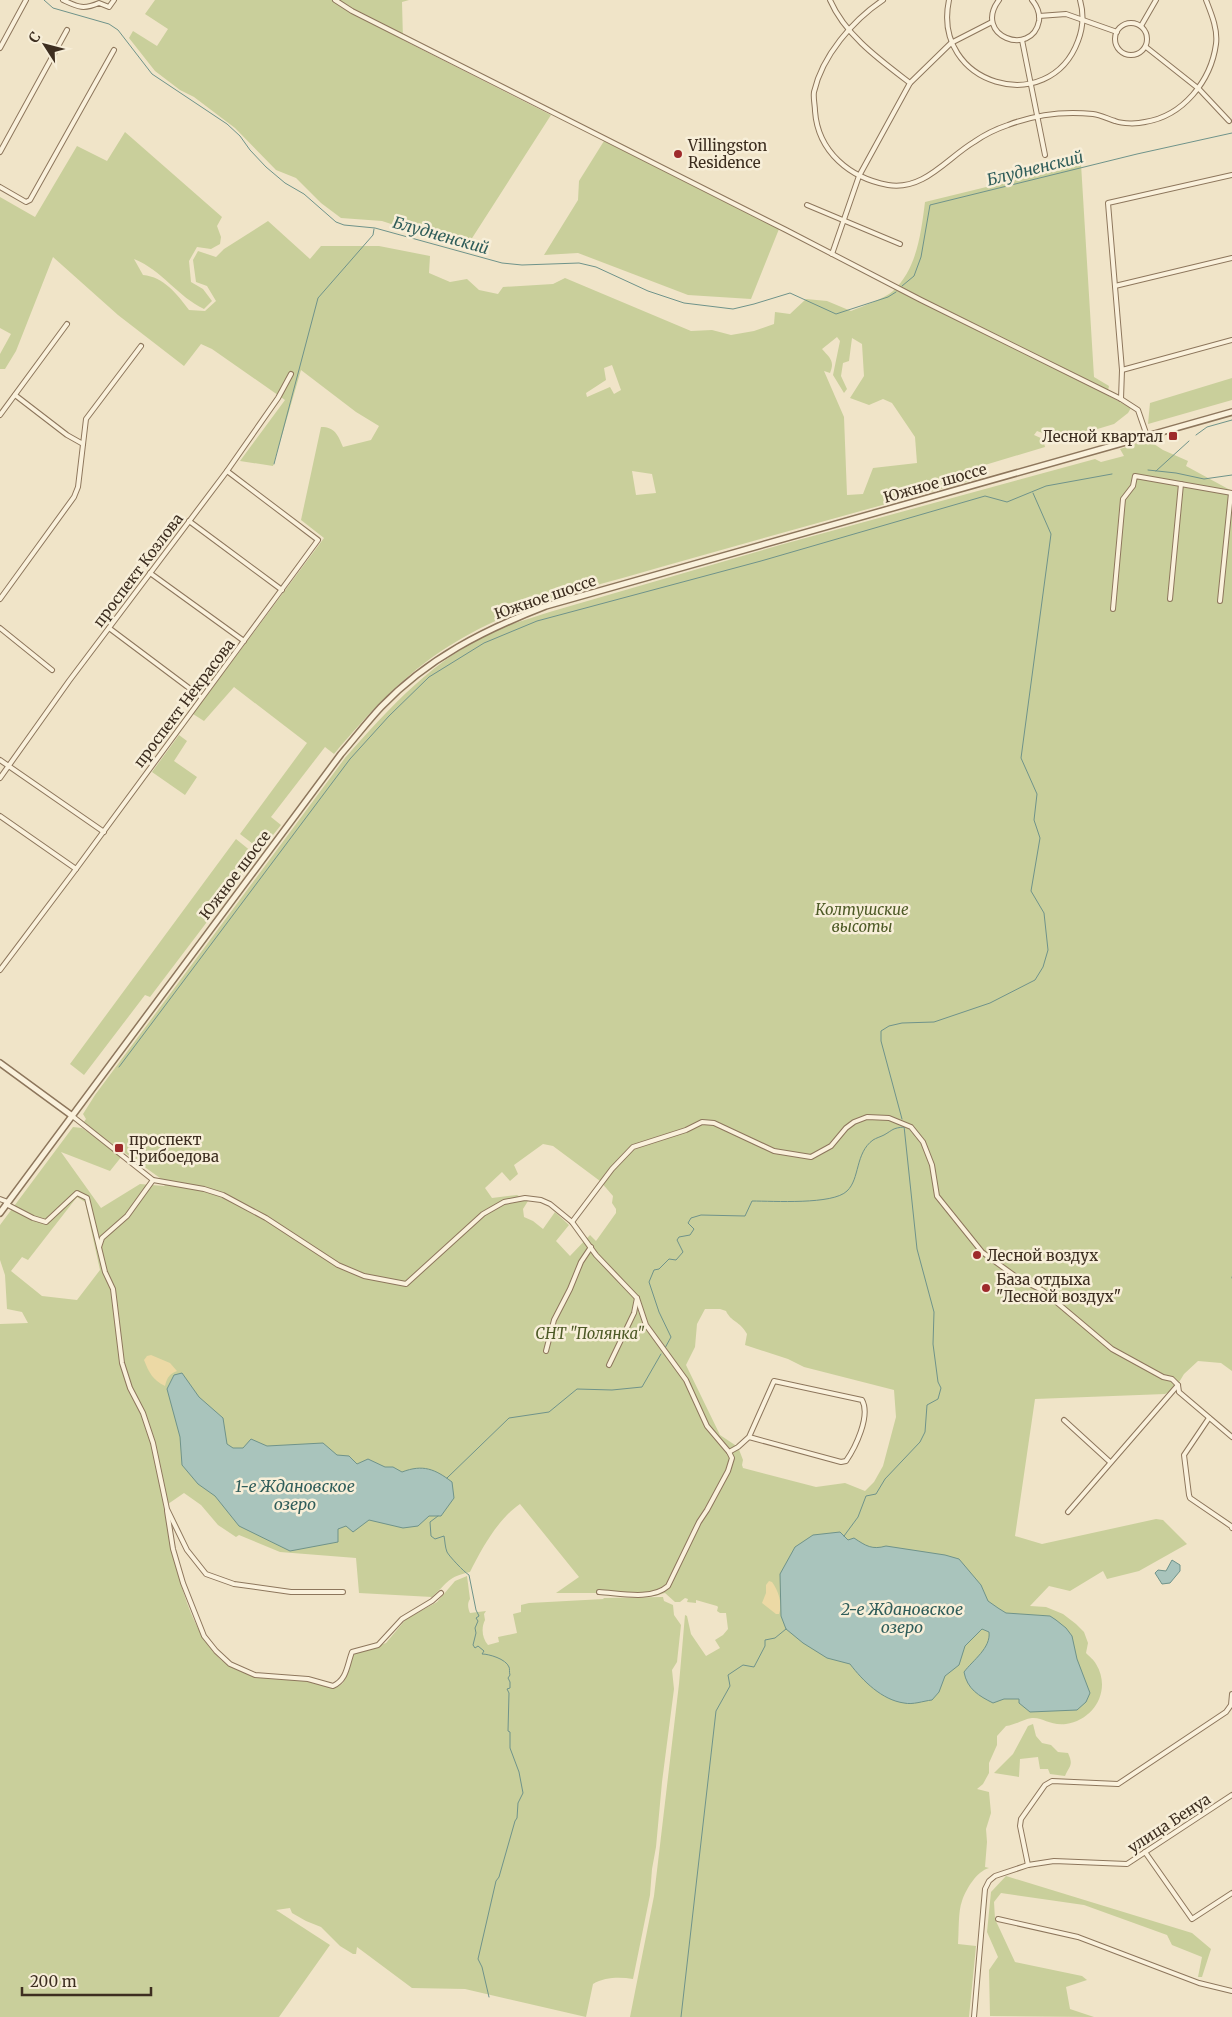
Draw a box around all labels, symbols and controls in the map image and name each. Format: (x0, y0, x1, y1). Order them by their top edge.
north arrow (20, 20, 70, 70)
text: С (24, 28, 44, 46)
place label: Villingston Residence (687, 136, 767, 172)
water label: Блудненский (985, 146, 1085, 190)
marker: Villingston Residence (672, 148, 684, 160)
water label: Блудненский (391, 212, 491, 258)
place label: Лесной квартал (1042, 427, 1163, 446)
marker: Лесной квартал (1167, 430, 1179, 442)
street label: Южное шоссе (881, 459, 989, 507)
street label: проспект Козлова (89, 509, 187, 631)
street label: Южное шоссе (492, 571, 599, 623)
street label: проспект Некрасова (129, 635, 239, 771)
street label: Южное шоссе (195, 827, 275, 923)
park label: Колтушские высоты (815, 900, 909, 936)
place label: проспект Грибоедова (129, 1130, 219, 1166)
marker: проспект Грибоедова (113, 1142, 125, 1154)
place label: Лесной воздух (987, 1246, 1098, 1265)
marker: Лесной воздух (971, 1249, 983, 1261)
place label: База отдыха "Лесной воздух" (996, 1270, 1121, 1306)
marker: База отдыха "Лесной воздух" (980, 1282, 992, 1294)
park label: СНТ "Полянка" (535, 1324, 645, 1343)
water label: 1-е Ждановское озеро (235, 1476, 355, 1514)
water label: 2-е Ждановское озеро (840, 1599, 963, 1637)
street label: улица Бенуа (1124, 1789, 1214, 1857)
scale bar (22, 1964, 151, 1996)
text: 200 m (30, 1972, 77, 1991)

